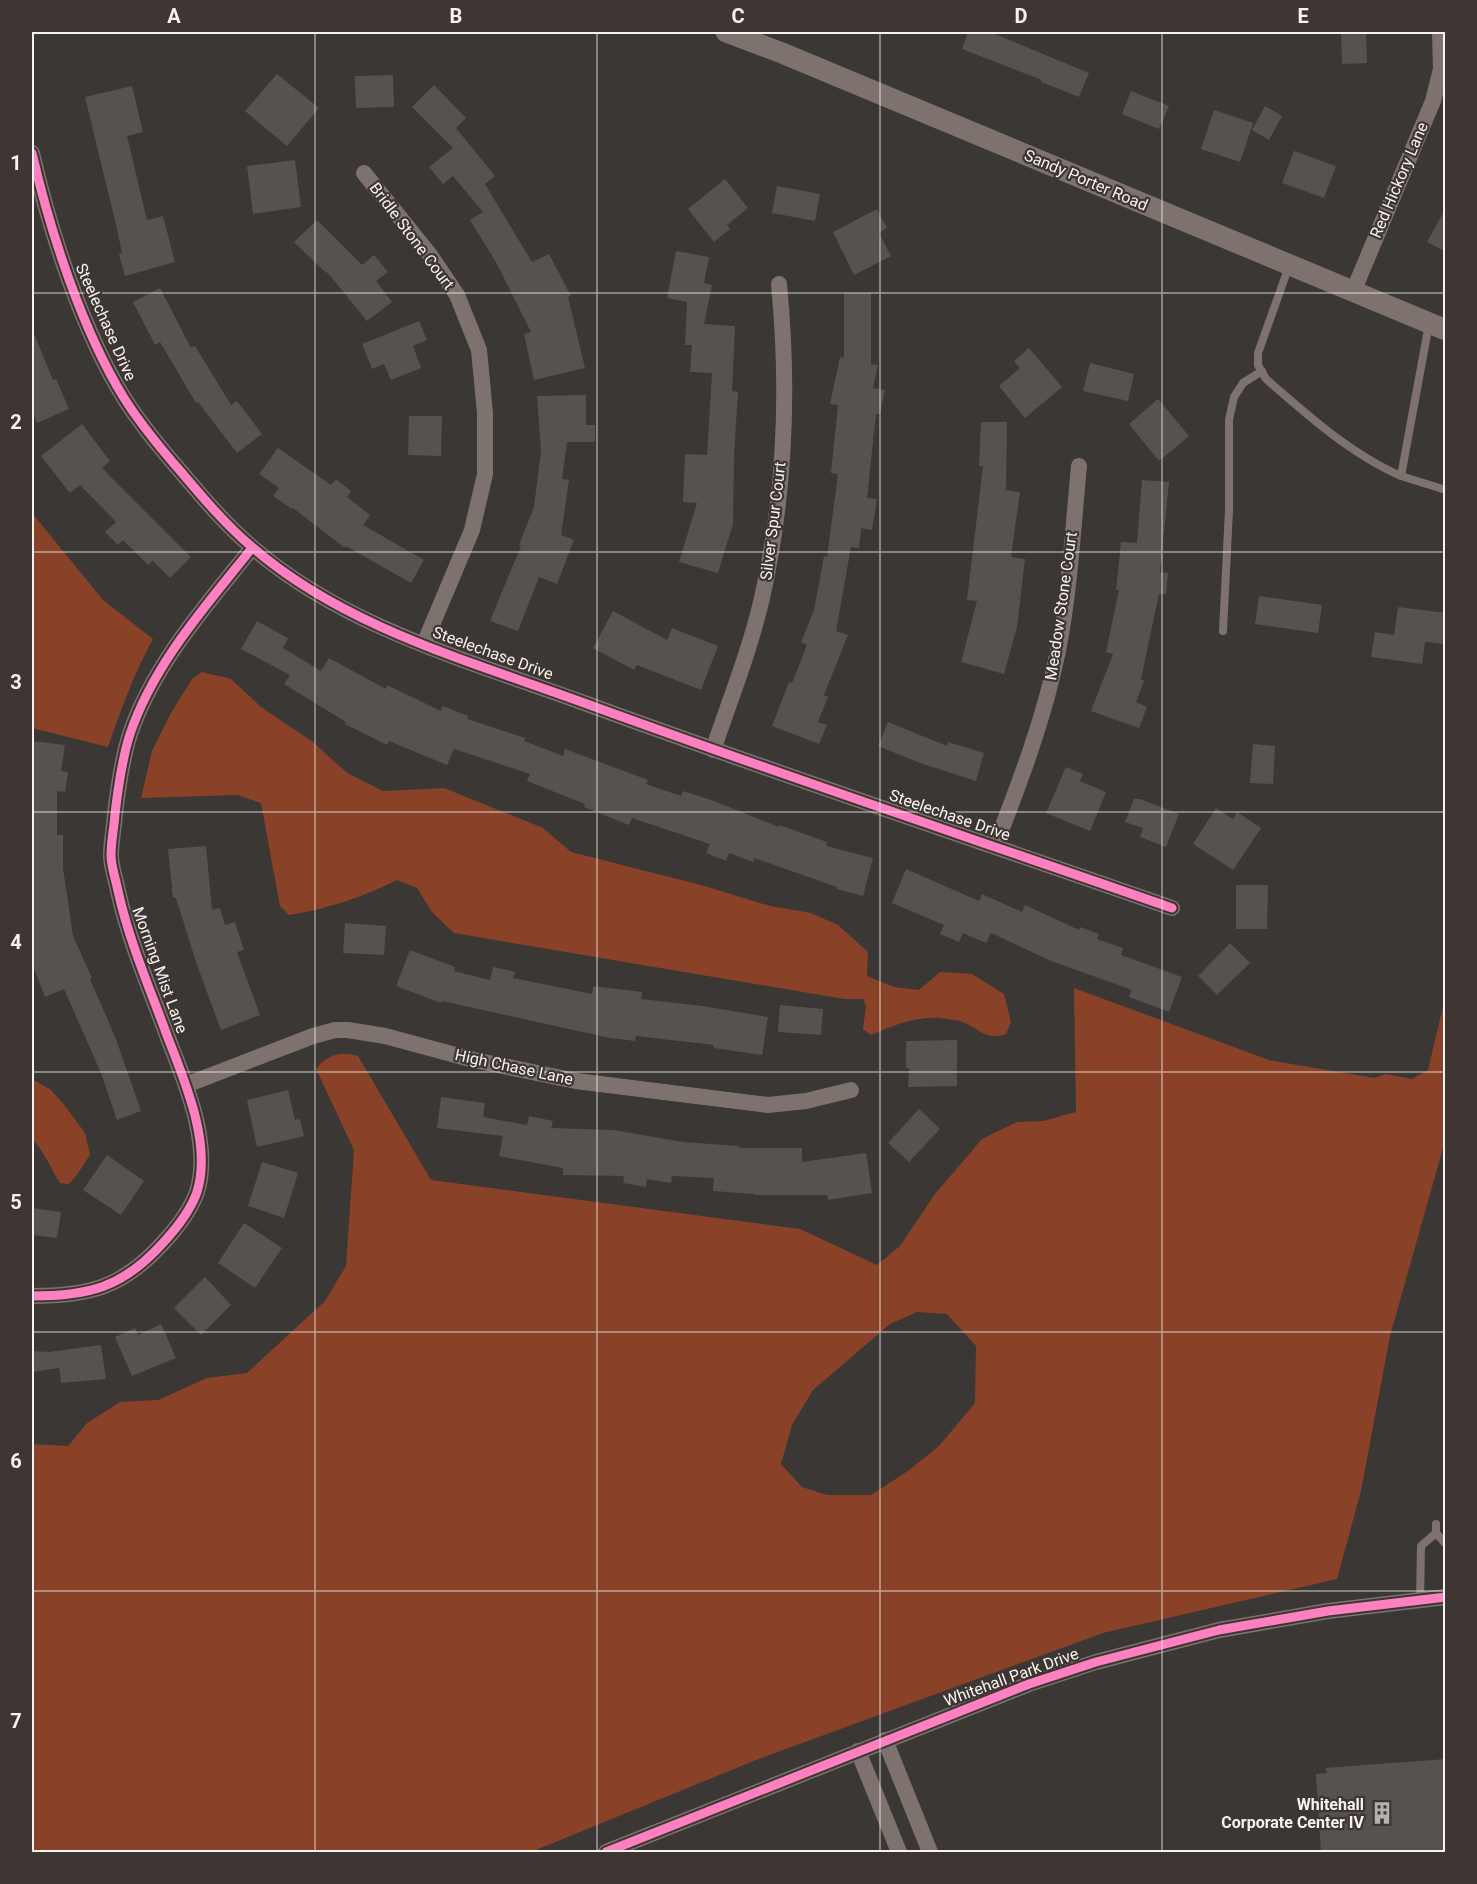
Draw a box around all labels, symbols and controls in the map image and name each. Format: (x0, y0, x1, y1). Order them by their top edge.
text: A (167, 4, 181, 28)
text: B (450, 4, 462, 28)
text: C (731, 4, 745, 28)
text: D (1015, 4, 1028, 28)
text: E (1297, 4, 1309, 28)
street label: Red Hickory Lane (1366, 119, 1432, 241)
street label: Sandy Porter Road (1021, 145, 1151, 215)
text: 1 (10, 151, 22, 175)
street label: Bridle Stone Court (366, 179, 458, 293)
street label: Steelechase Drive (72, 260, 140, 384)
text: 2 (10, 410, 22, 434)
street label: Silver Spur Court (756, 461, 790, 581)
street label: Meadow Stone Court (1041, 531, 1081, 681)
street label: Steelechase Drive (430, 622, 556, 684)
text: 3 (10, 670, 22, 694)
street label: Steelechase Drive (887, 785, 1013, 845)
street label: Morning Mist Lane (128, 904, 192, 1036)
text: 4 (10, 930, 22, 954)
street label: High Chase Lane (453, 1045, 575, 1089)
text: 5 (10, 1190, 22, 1214)
text: 6 (10, 1449, 22, 1473)
street label: Whitehall Park Drive (941, 1644, 1081, 1710)
text: 7 (10, 1709, 22, 1733)
place label: Whitehall Corporate Center IV (1221, 1795, 1365, 1832)
building icon: Whitehall Corporate Center IV (1369, 1800, 1395, 1826)

